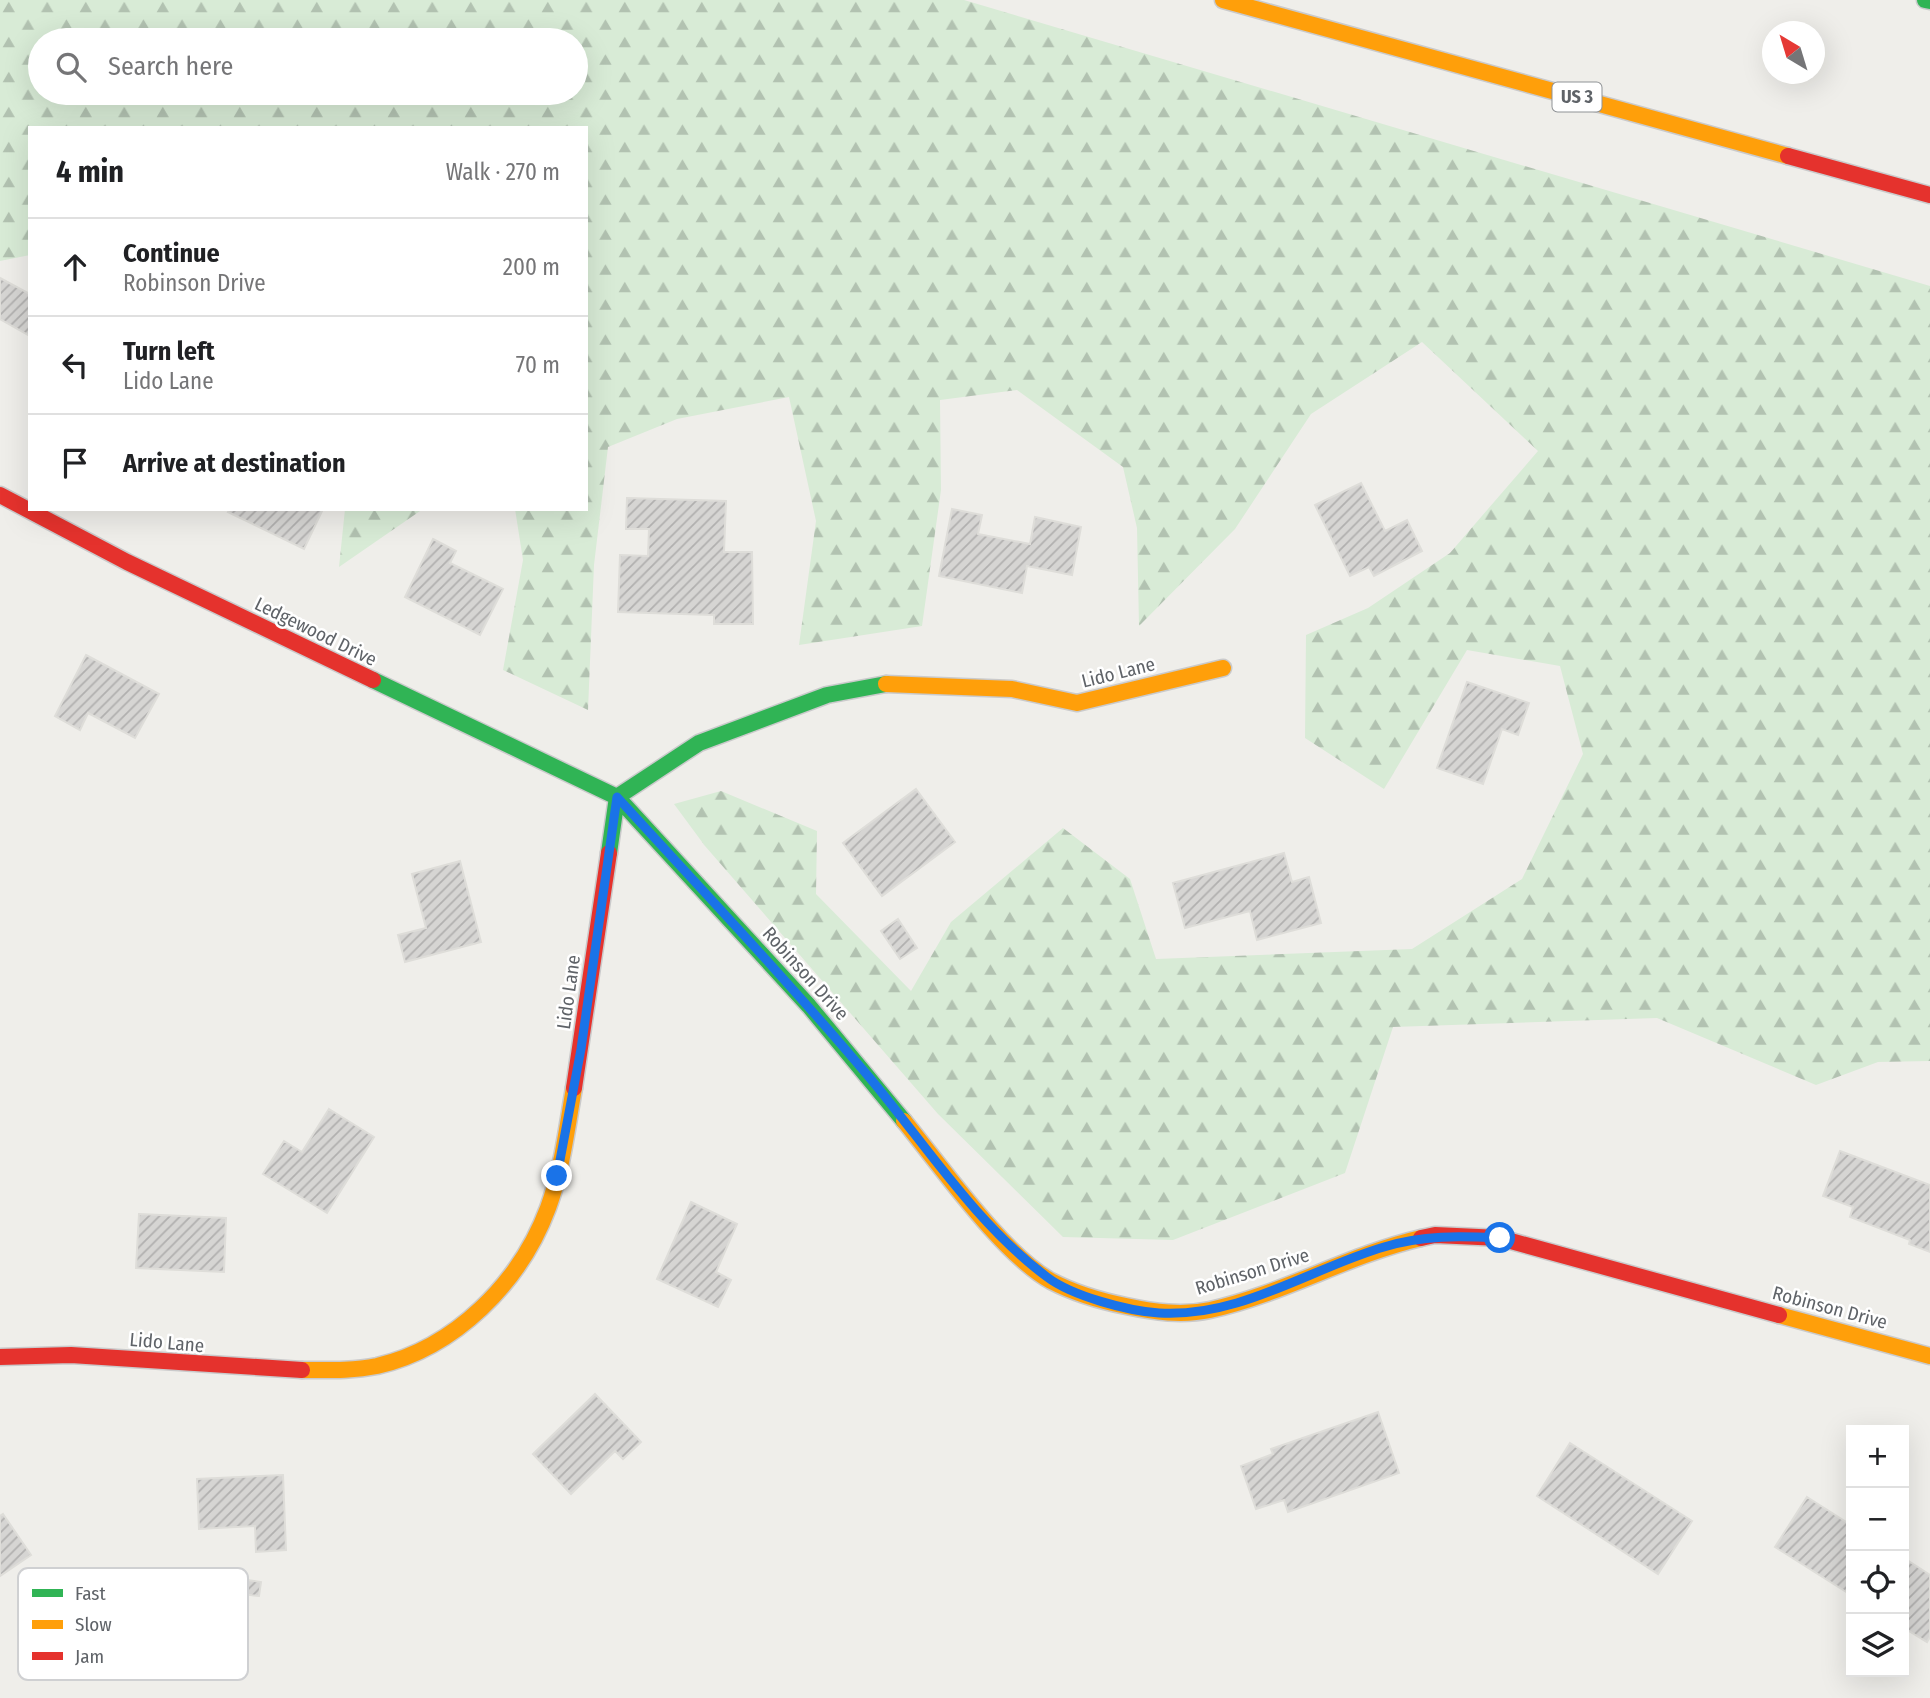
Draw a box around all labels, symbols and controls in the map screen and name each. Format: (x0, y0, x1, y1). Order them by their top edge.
north arrow (1762, 21, 1825, 84)
search box (28, 28, 588, 105)
icon: search (52, 48, 90, 86)
text: Search here (108, 51, 233, 82)
road number: US 3 (1552, 82, 1602, 112)
text: 4 min (56, 154, 124, 190)
text: Walk · 270 m (446, 158, 560, 186)
text: Continue (123, 238, 220, 269)
icon: ahead (56, 248, 94, 286)
text: 200 m (503, 253, 560, 281)
text: Robinson Drive (123, 269, 266, 297)
text: Turn left (123, 336, 215, 367)
icon: left (56, 346, 94, 384)
text: 70 m (516, 351, 560, 379)
text: Lido Lane (123, 367, 214, 395)
icon: arrive (56, 444, 94, 482)
text: Arrive at destination (123, 448, 346, 479)
street label: Ledgewood Drive (251, 592, 381, 671)
street label: Lido Lane (1079, 652, 1157, 693)
street label: Robinson Drive (758, 922, 854, 1025)
street label: Lido Lane (552, 953, 585, 1031)
route end (541, 1160, 572, 1191)
route start (1484, 1222, 1515, 1253)
street label: Robinson Drive (1192, 1243, 1312, 1300)
street label: Robinson Drive (1770, 1281, 1890, 1334)
street label: Lido Lane (129, 1328, 205, 1357)
map controls (1846, 1425, 1909, 1677)
button: + (1846, 1425, 1909, 1488)
button: − (1846, 1488, 1909, 1551)
button: locate (1846, 1551, 1909, 1614)
legend (18, 1568, 248, 1680)
text: Fast (75, 1582, 106, 1605)
text: Slow (75, 1613, 112, 1636)
button: layers (1846, 1614, 1909, 1677)
text: Jam (75, 1645, 104, 1668)

